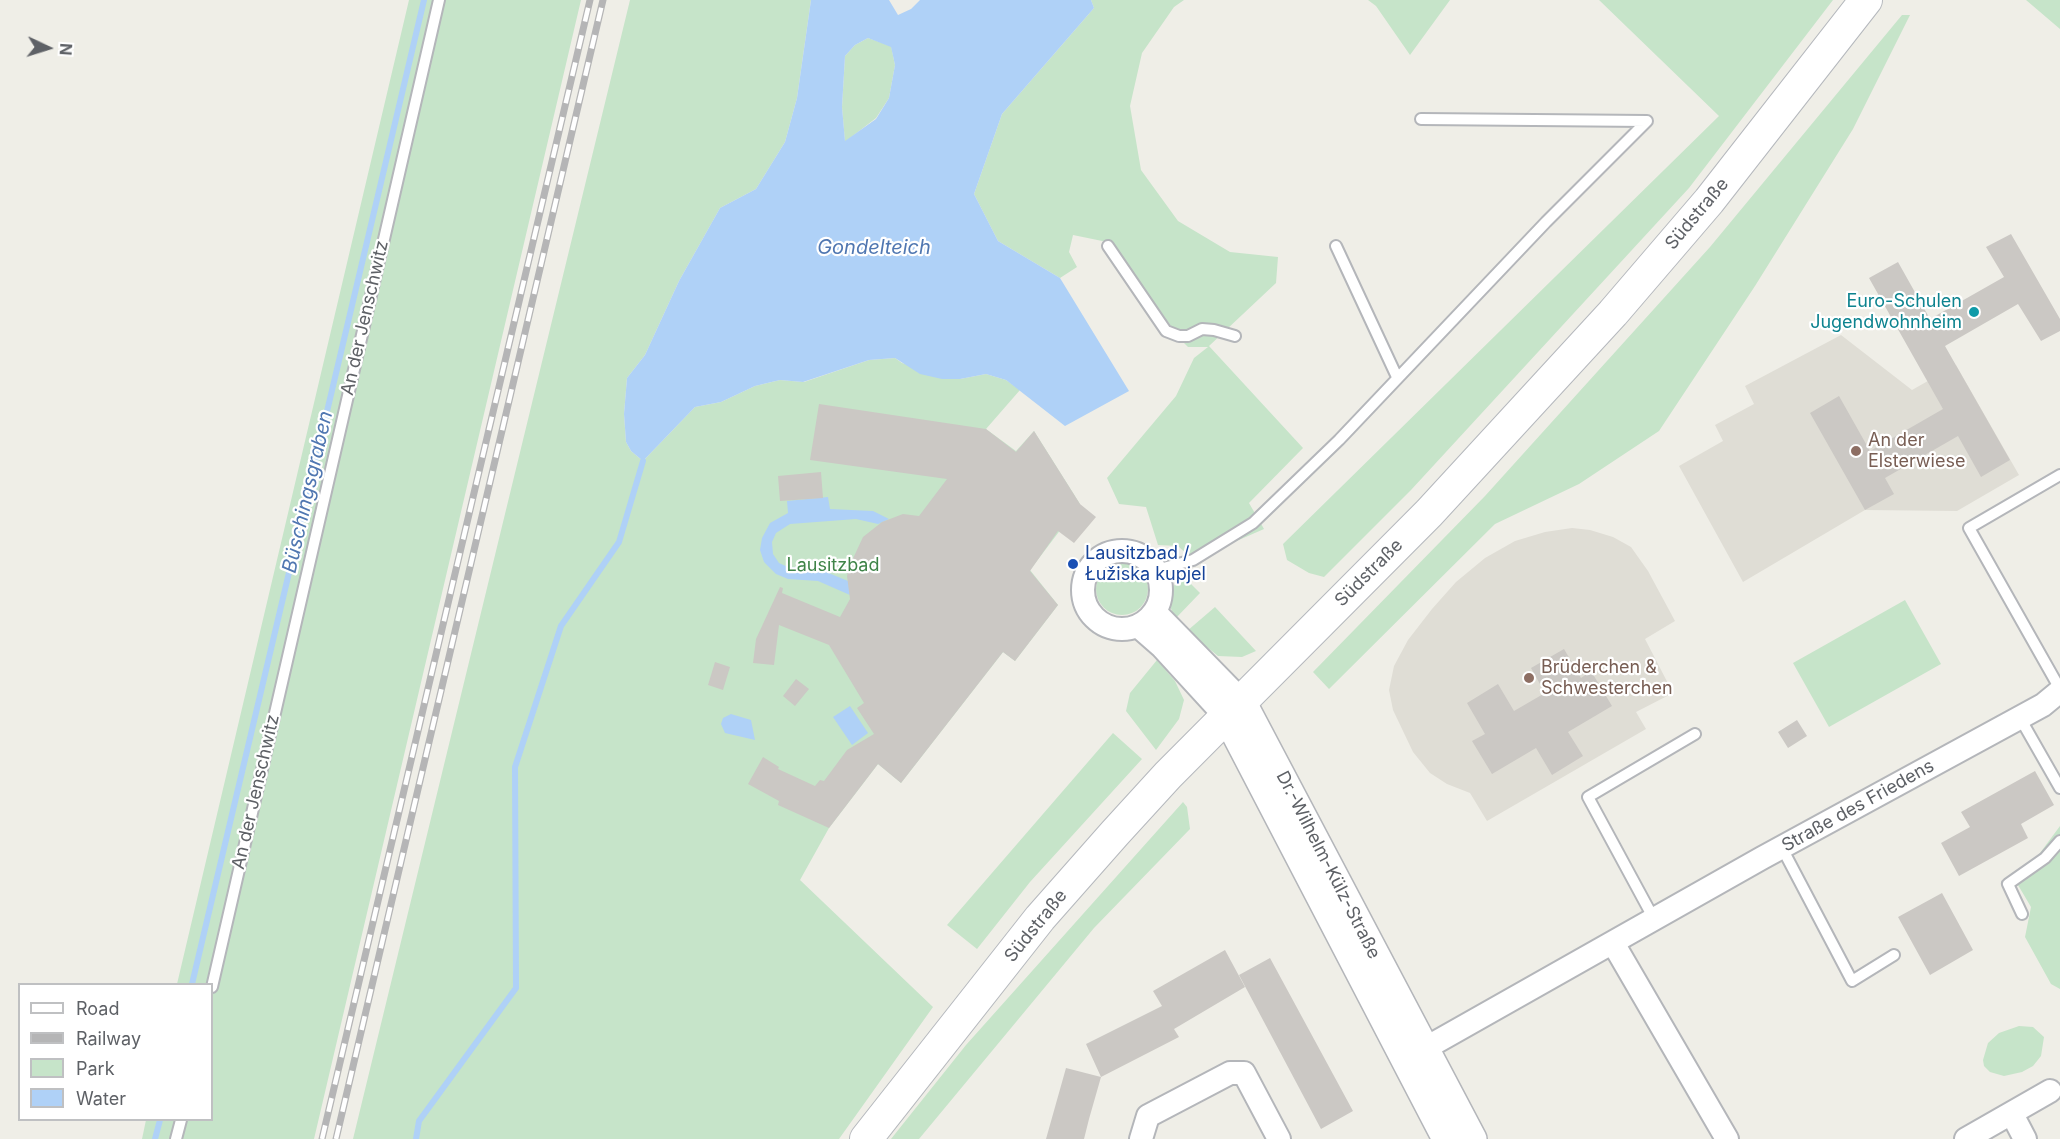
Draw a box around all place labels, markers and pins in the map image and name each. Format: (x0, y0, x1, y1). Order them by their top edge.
place label: Euro-Schulen Jugendwohnheim (1810, 291, 1962, 334)
marker: Euro-Schulen Jugendwohnheim (1967, 305, 1981, 319)
place label: An der Elsterwiese (1868, 430, 1965, 472)
marker: An der Elsterwiese (1849, 444, 1863, 458)
place label: Lausitzbad / Łužiska kupjel (1085, 543, 1206, 586)
marker: Lausitzbad / Łužiska kupjel (1066, 557, 1080, 571)
place label: Brüderchen & Schwesterchen (1541, 657, 1673, 700)
marker: Brüderchen & Schwesterchen (1522, 671, 1536, 685)

